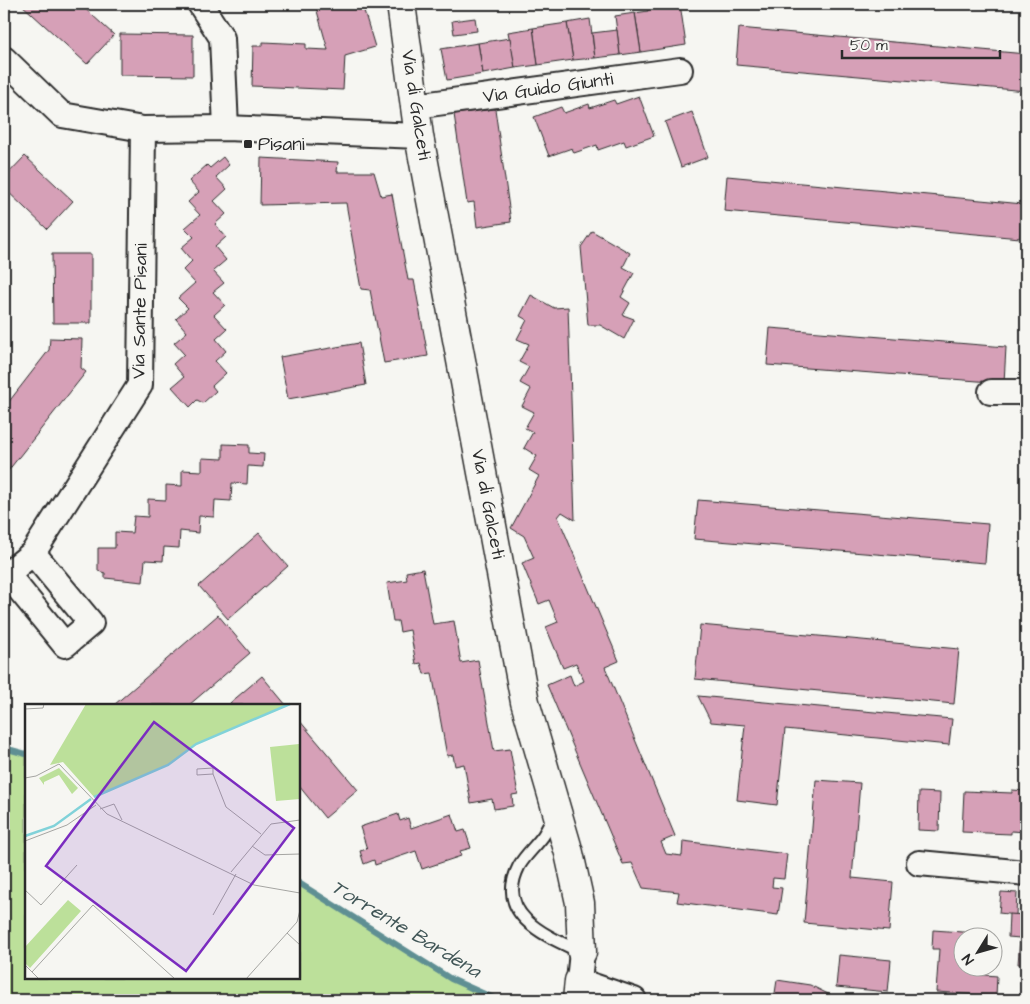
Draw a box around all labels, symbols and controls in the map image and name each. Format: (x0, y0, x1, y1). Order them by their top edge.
scale bar (842, 28, 1000, 60)
text: 50 m (850, 35, 888, 56)
street label: Via di Galceti (394, 48, 438, 162)
street label: Via Guido Giunti (481, 65, 615, 111)
place label: Pisani (258, 131, 305, 158)
marker: Pisani (242, 138, 254, 150)
street label: Via Sante Pisani (125, 243, 155, 379)
street label: Via di Galceti (464, 447, 512, 561)
inset map (25, 704, 300, 979)
water label: Torrente Bardena (326, 873, 487, 985)
north arrow (952, 926, 1002, 976)
text: N (958, 950, 979, 969)

